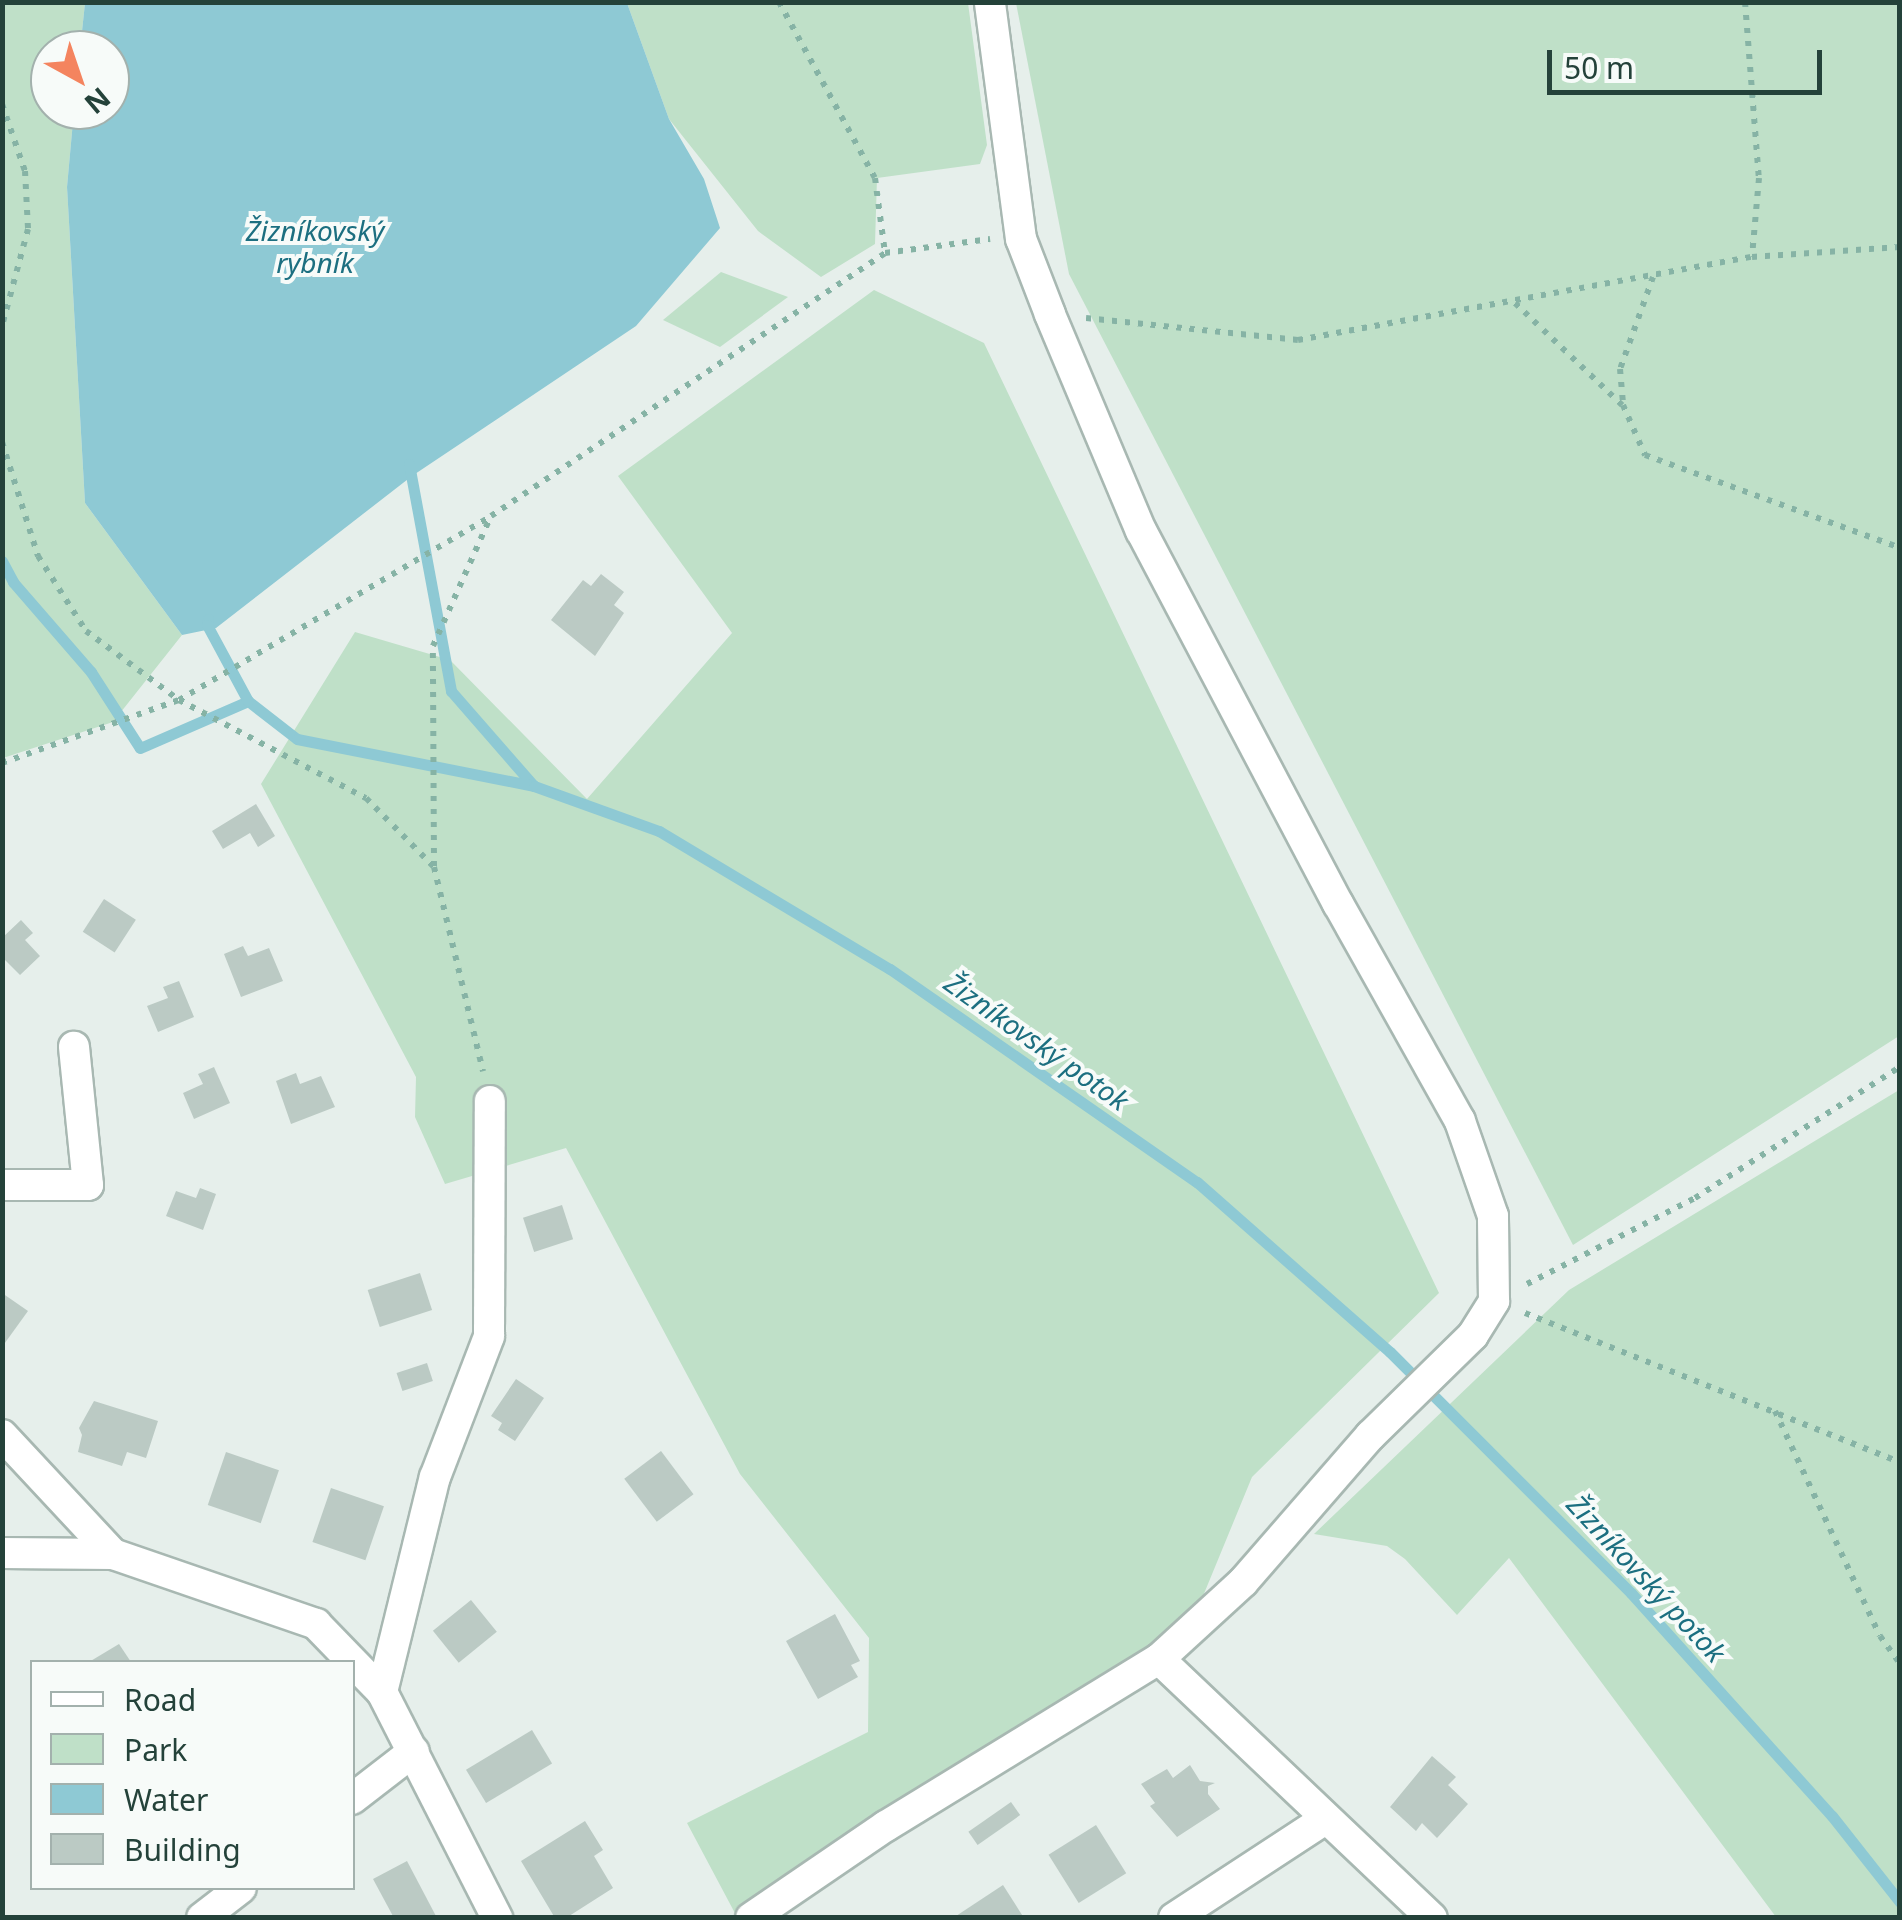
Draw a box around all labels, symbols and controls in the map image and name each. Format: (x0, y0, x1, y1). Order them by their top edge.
north arrow (30, 30, 130, 130)
scale bar (1552, 30, 1827, 92)
text: 50 m (1564, 47, 1634, 88)
text: N (77, 80, 119, 123)
water label: Žizníkovský rybník (246, 213, 384, 279)
water label: Žizníkovský potok (939, 965, 1135, 1117)
water label: Žizníkovský potok (1561, 1487, 1733, 1669)
legend (30, 1660, 355, 1890)
text: Road (124, 1679, 196, 1720)
text: Park (124, 1729, 187, 1770)
text: Water (124, 1779, 208, 1820)
text: Building (124, 1829, 241, 1870)

